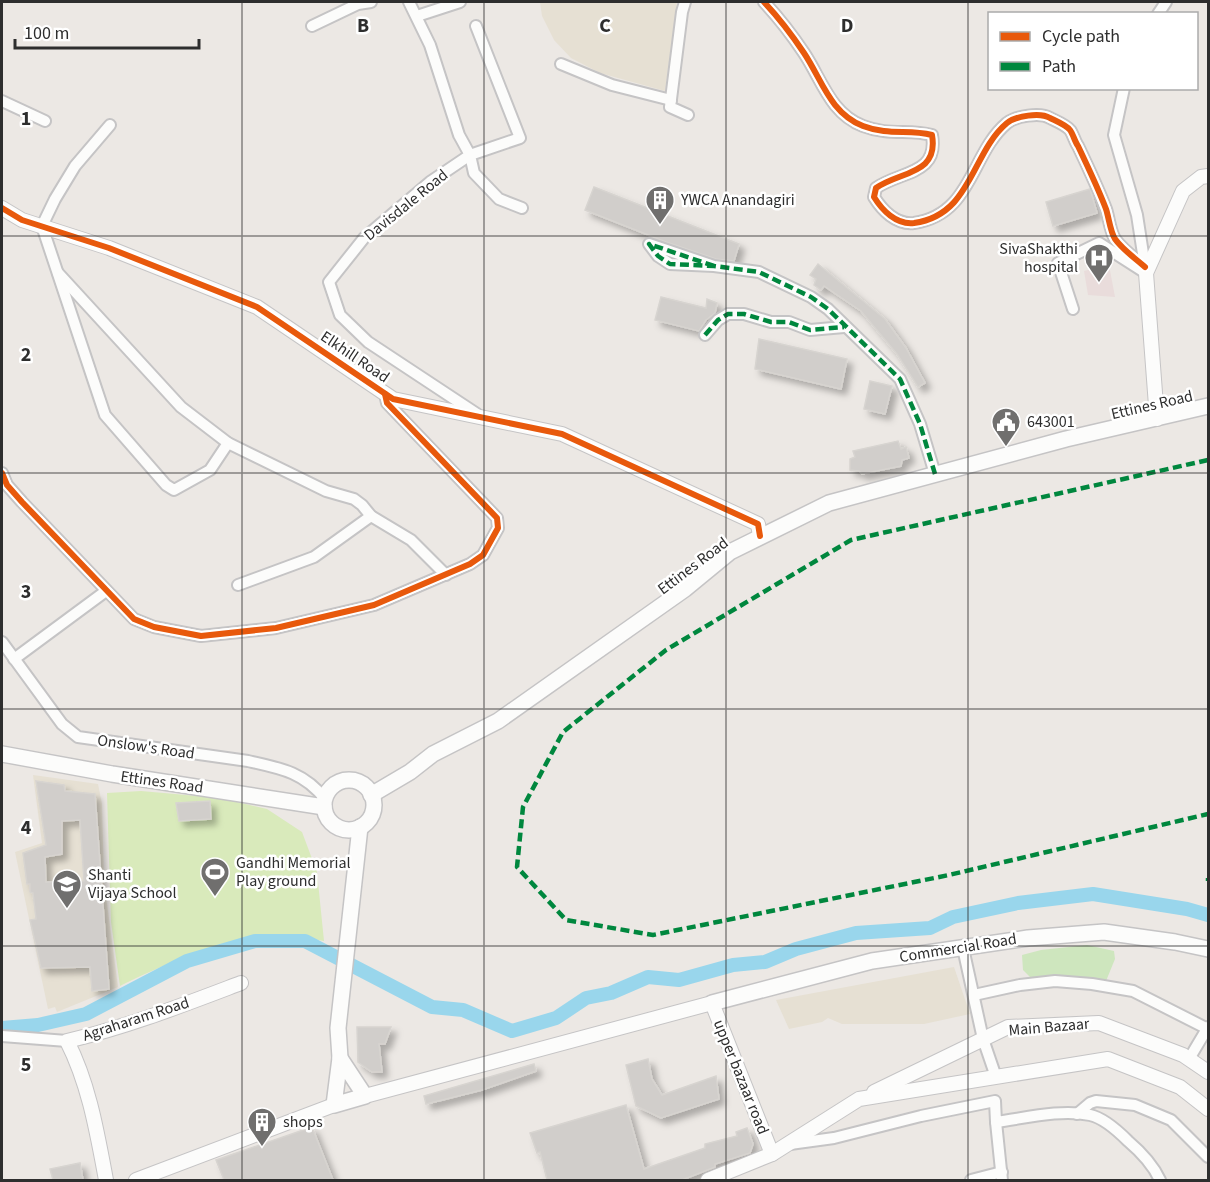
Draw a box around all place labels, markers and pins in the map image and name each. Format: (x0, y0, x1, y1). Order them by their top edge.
building icon: YWCA Anandagiri (644, 184, 676, 226)
place label: YWCA Anandagiri (680, 189, 795, 211)
place label: SivaShakthi hospital (999, 238, 1078, 278)
hospital icon: SivaShakthi hospital (1083, 242, 1115, 284)
public building icon: 643001 (990, 406, 1022, 448)
place label: 643001 (1027, 411, 1075, 433)
place label: Gandhi Memorial Play ground (236, 852, 351, 892)
sports icon: Gandhi Memorial Play ground (199, 856, 231, 898)
place label: Shanti Vijaya School (88, 864, 177, 904)
school or university icon: Shanti Vijaya School (51, 868, 83, 910)
building icon: shops (246, 1106, 278, 1148)
place label: shops (283, 1111, 323, 1133)

